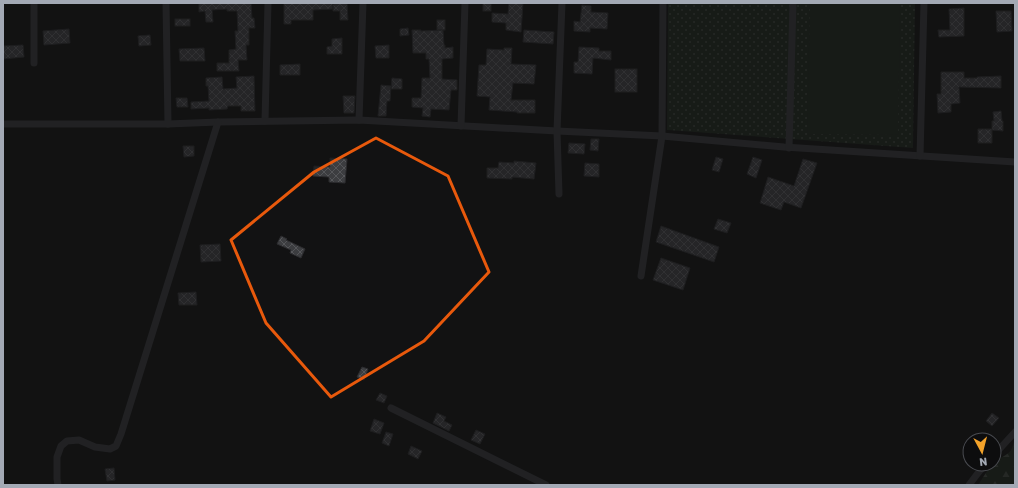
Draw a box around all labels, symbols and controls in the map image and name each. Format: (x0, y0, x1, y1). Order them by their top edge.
north arrow (962, 432, 1002, 472)
text: N (978, 454, 988, 468)

